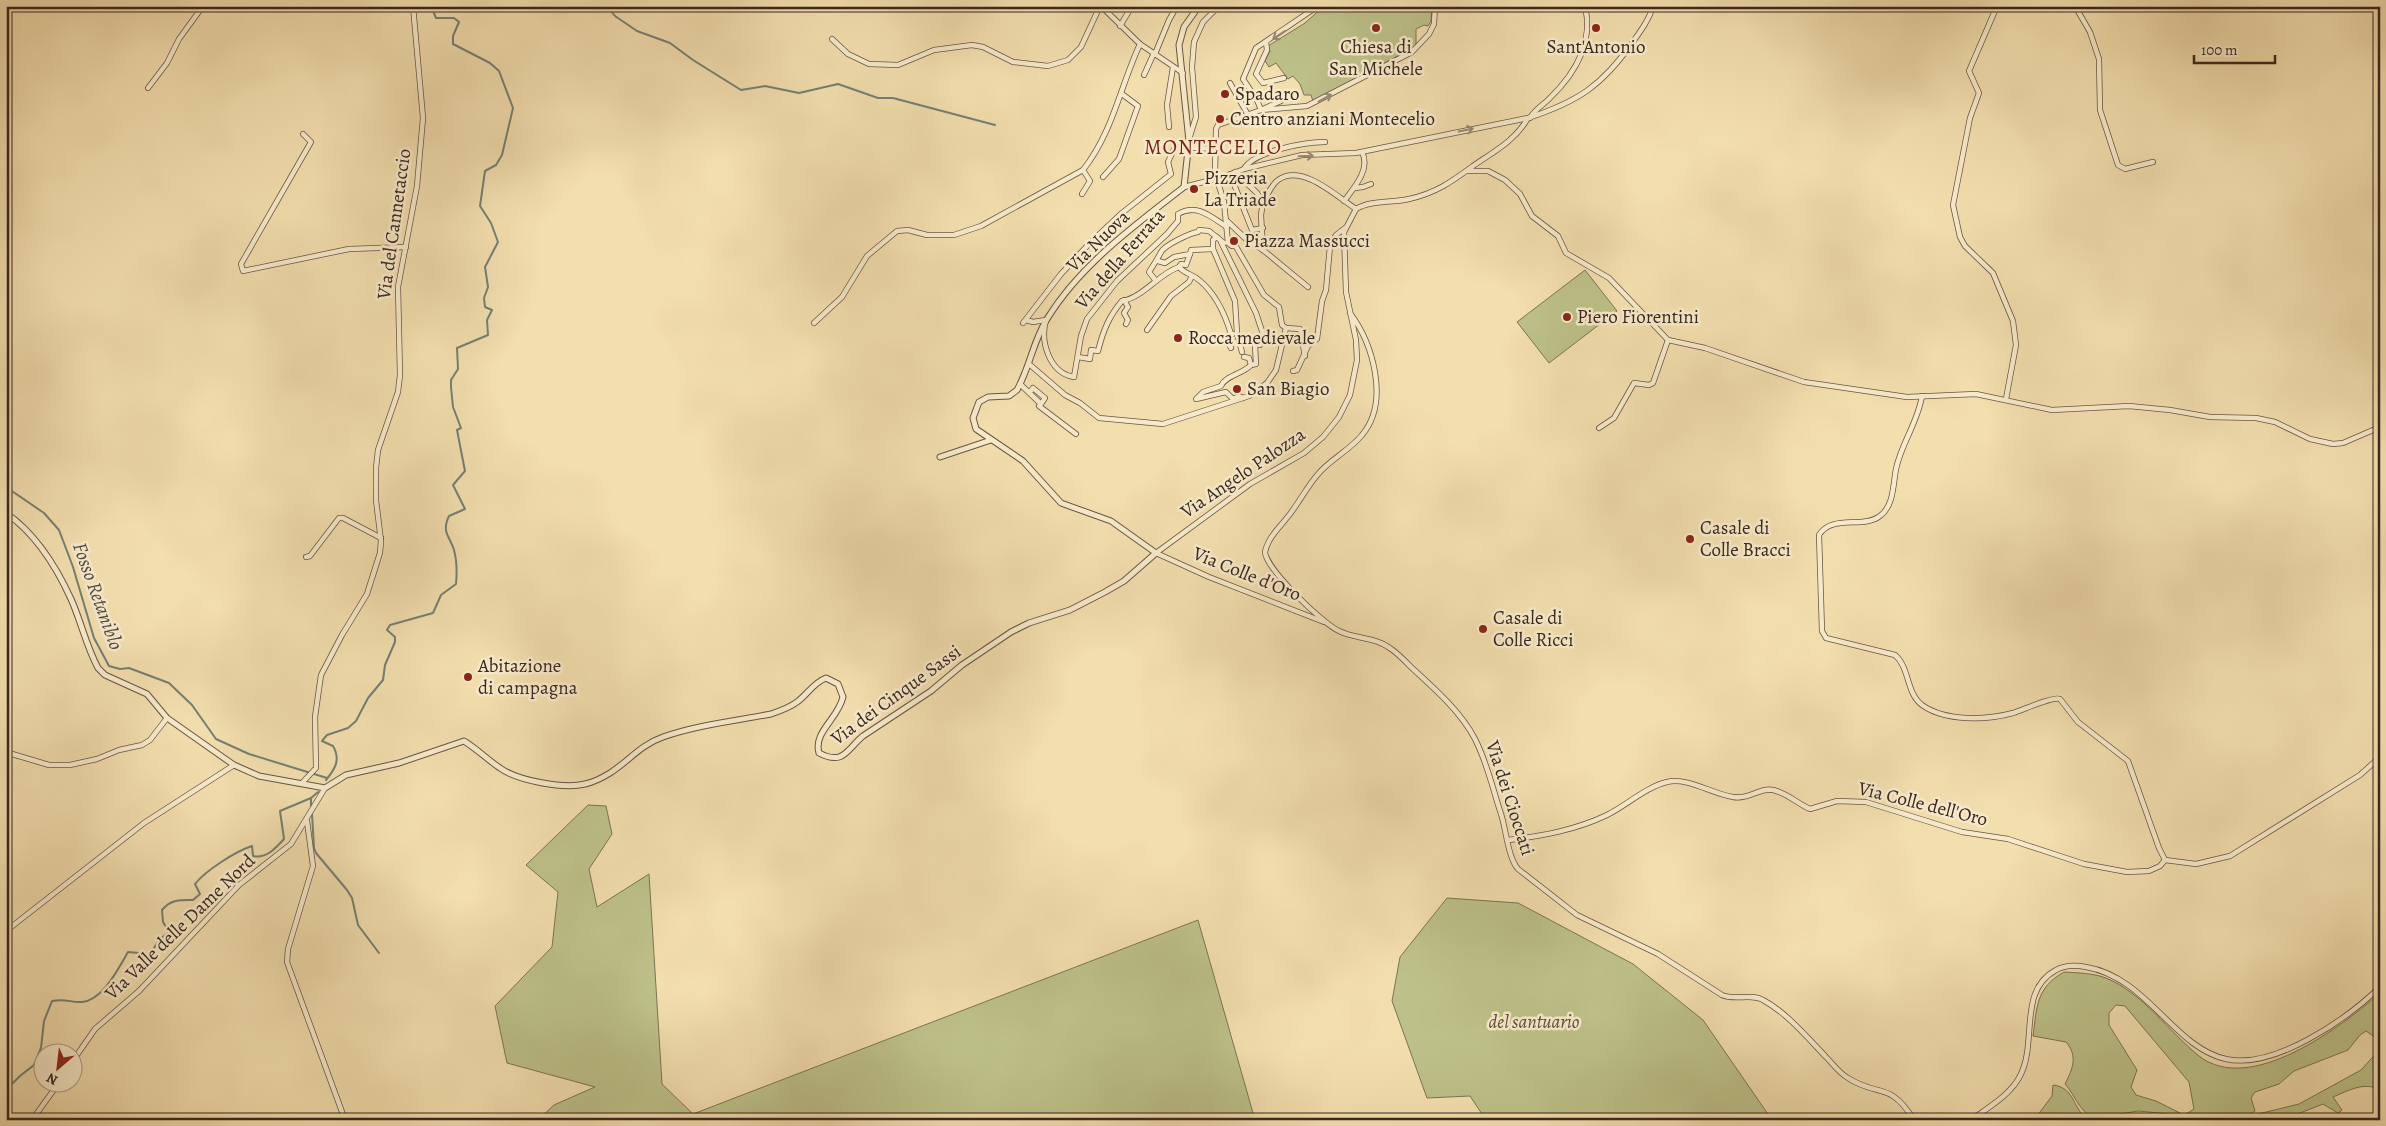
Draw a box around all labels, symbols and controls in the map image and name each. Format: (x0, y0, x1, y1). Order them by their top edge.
marker: Chiesa di San Michele (1370, 22, 1382, 34)
marker: Sant'Antonio (1590, 22, 1602, 34)
one-way arrow (1272, 30, 1286, 40)
scale bar (2194, 32, 2275, 64)
place label: Chiesa di San Michele (1329, 34, 1423, 82)
place label: Sant'Antonio (1547, 34, 1645, 60)
text: 100 m (2201, 40, 2238, 60)
place label: Spadaro (1235, 81, 1300, 107)
marker: Spadaro (1219, 88, 1231, 100)
one-way arrow (1317, 93, 1332, 103)
place label: Centro anziani Montecelio (1230, 106, 1435, 132)
marker: Centro anziani Montecelio (1214, 113, 1226, 125)
one-way arrow (1457, 125, 1473, 134)
district label: MONTECELIO (1144, 133, 1282, 161)
street label: Via del Cannetaccio (370, 147, 417, 302)
one-way arrow (1298, 151, 1314, 160)
place label: Pizzeria La Triade (1204, 165, 1276, 213)
marker: Pizzeria La Triade (1188, 183, 1200, 195)
street label: Via della Ferrata (1068, 203, 1171, 316)
street label: Via Nuova (1060, 204, 1136, 278)
place label: Piazza Massucci (1244, 228, 1370, 254)
marker: Piazza Massucci (1228, 235, 1240, 247)
place label: Piero Fiorentini (1577, 304, 1699, 330)
marker: Piero Fiorentini (1561, 311, 1573, 323)
place label: Rocca medievale (1188, 325, 1315, 351)
marker: Rocca medievale (1172, 332, 1184, 344)
place label: San Biagio (1247, 376, 1329, 402)
marker: San Biagio (1231, 383, 1243, 395)
street label: Via Angelo Palozza (1175, 422, 1311, 525)
place label: Casale di Colle Bracci (1700, 515, 1791, 563)
marker: Casale di Colle Bracci (1684, 533, 1696, 545)
water label: Fosso Retaniblo (66, 538, 130, 654)
street label: Via Colle d'Oro (1188, 540, 1305, 608)
place label: Casale di Colle Ricci (1493, 605, 1573, 653)
marker: Casale di Colle Ricci (1477, 623, 1489, 635)
street label: Via dei Cinque Sassi (825, 639, 967, 752)
place label: Abitazione di campagna (477, 653, 578, 701)
marker: Abitazione di campagna (462, 671, 474, 683)
street label: Via dei Cioccati (1479, 736, 1541, 859)
street label: Via Colle dell'Oro (1855, 775, 1990, 833)
street label: Via Valle delle Dame Nord (98, 848, 261, 1006)
park label: del santuario (1489, 1009, 1580, 1035)
north arrow (32, 1044, 82, 1094)
text: N (43, 1068, 61, 1090)

